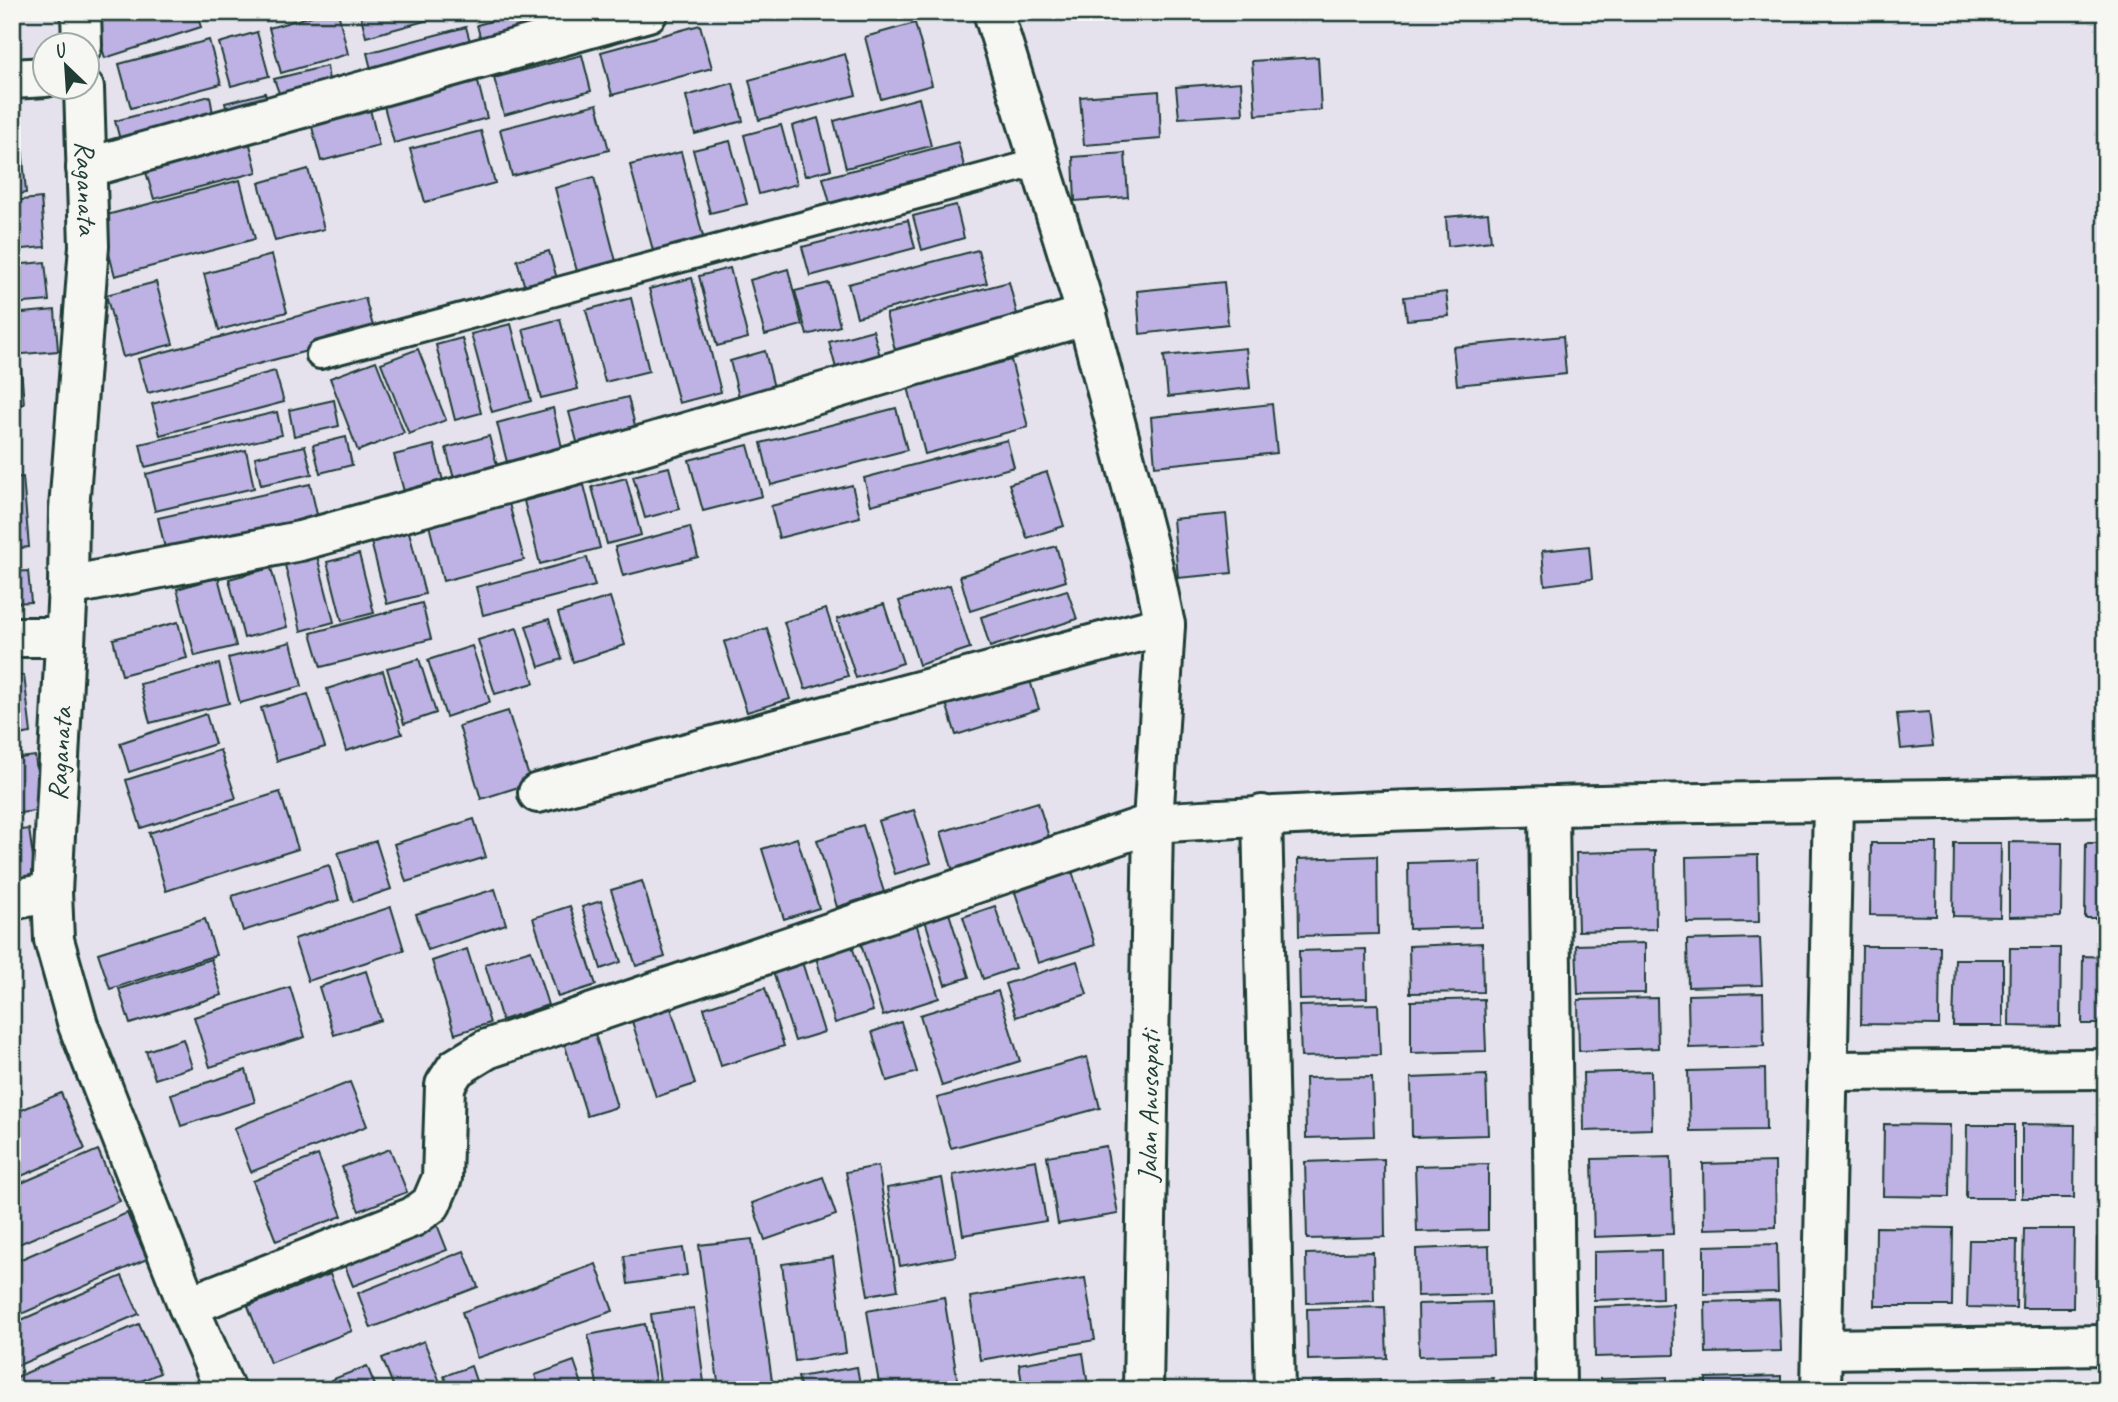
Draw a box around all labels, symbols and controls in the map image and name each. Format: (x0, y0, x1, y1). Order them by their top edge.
north arrow (32, 32, 102, 102)
text: U (50, 37, 72, 64)
street label: Raganata (68, 141, 106, 237)
street label: Raganata (40, 705, 80, 802)
street label: Jalan Anusapati (1130, 1026, 1167, 1184)

